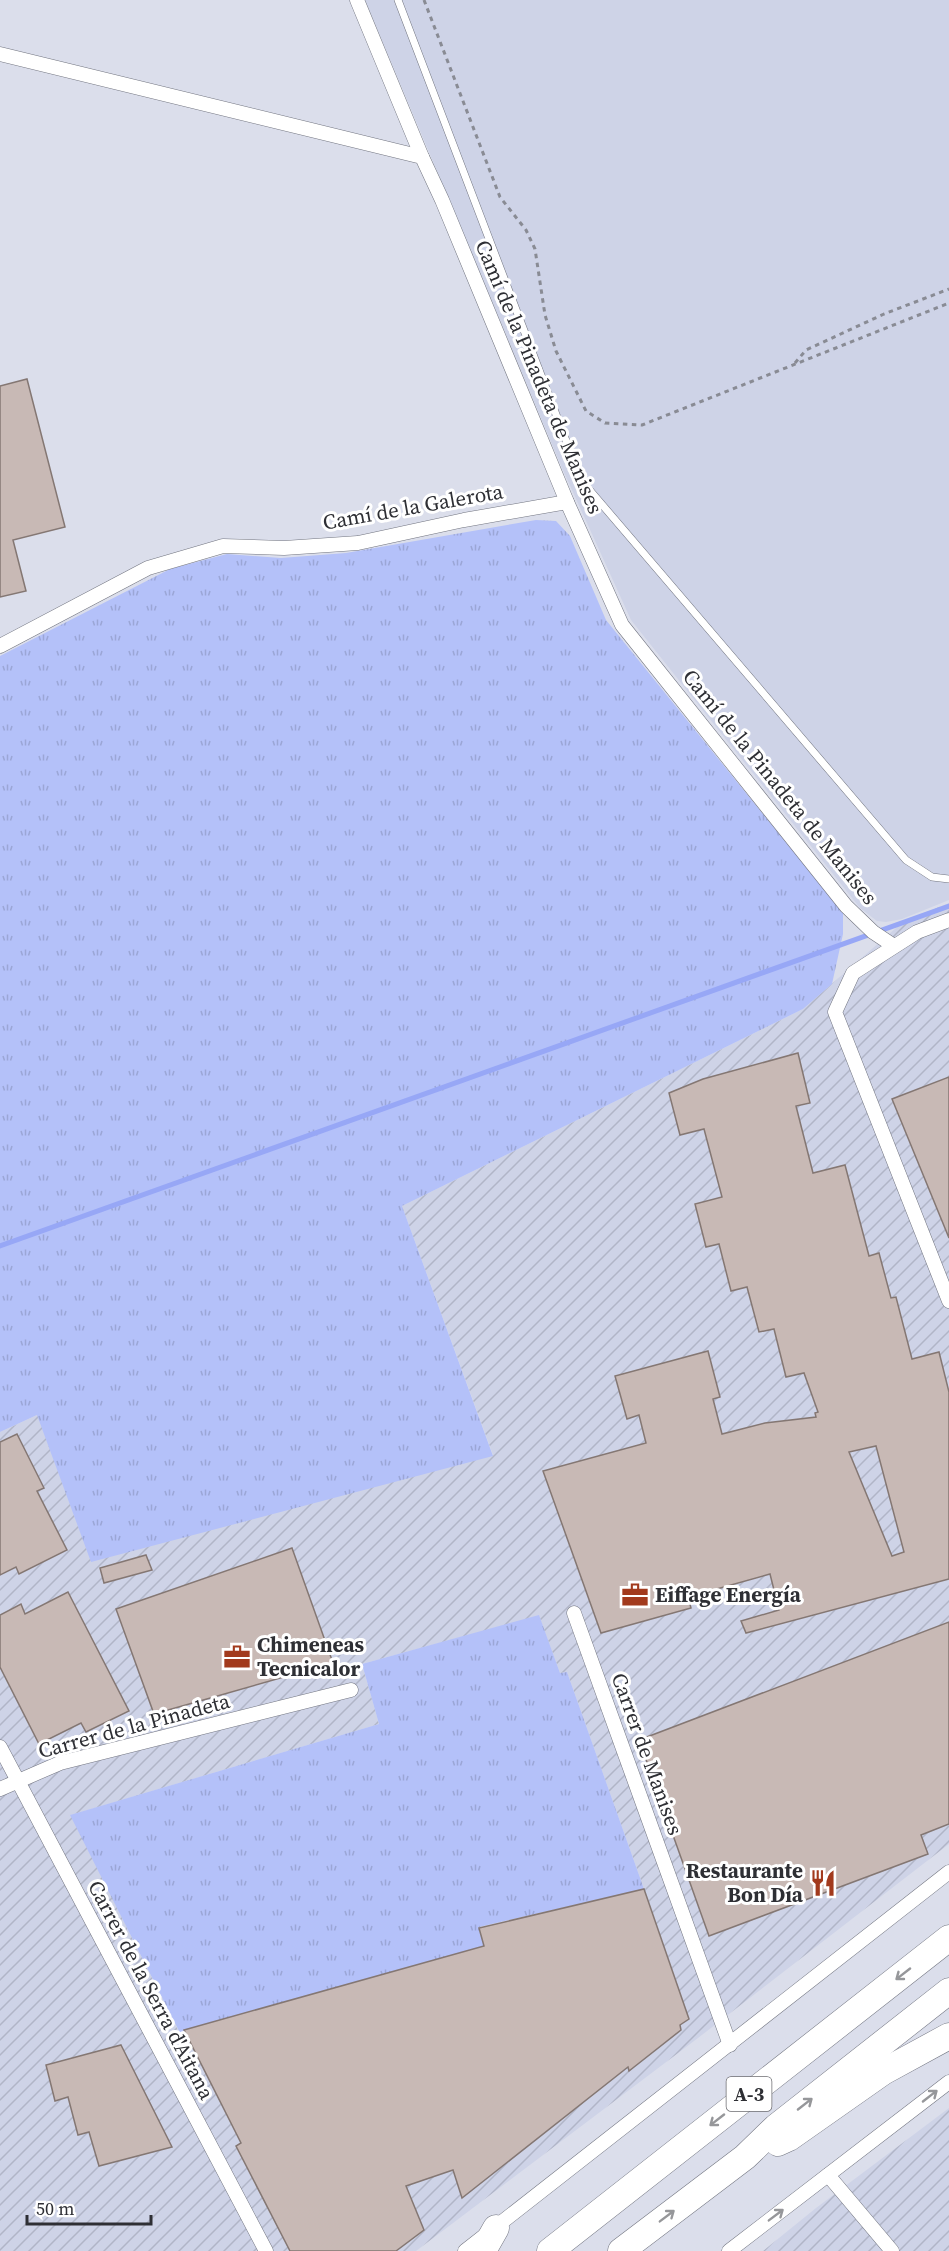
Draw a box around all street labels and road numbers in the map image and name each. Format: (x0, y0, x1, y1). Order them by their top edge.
street label: Camí de la Pinadeta de Manises (469, 235, 610, 518)
street label: Camí de la Galerota (321, 476, 506, 537)
street label: Camí de la Pinadeta de Manises (676, 663, 884, 910)
street label: Carrer de Manises (605, 1669, 690, 1839)
street label: Carrer de la Pinadeta (35, 1686, 233, 1765)
street label: Carrer de la Serra d'Aitana (81, 1875, 222, 2105)
road number: A-3 (726, 2077, 771, 2111)

